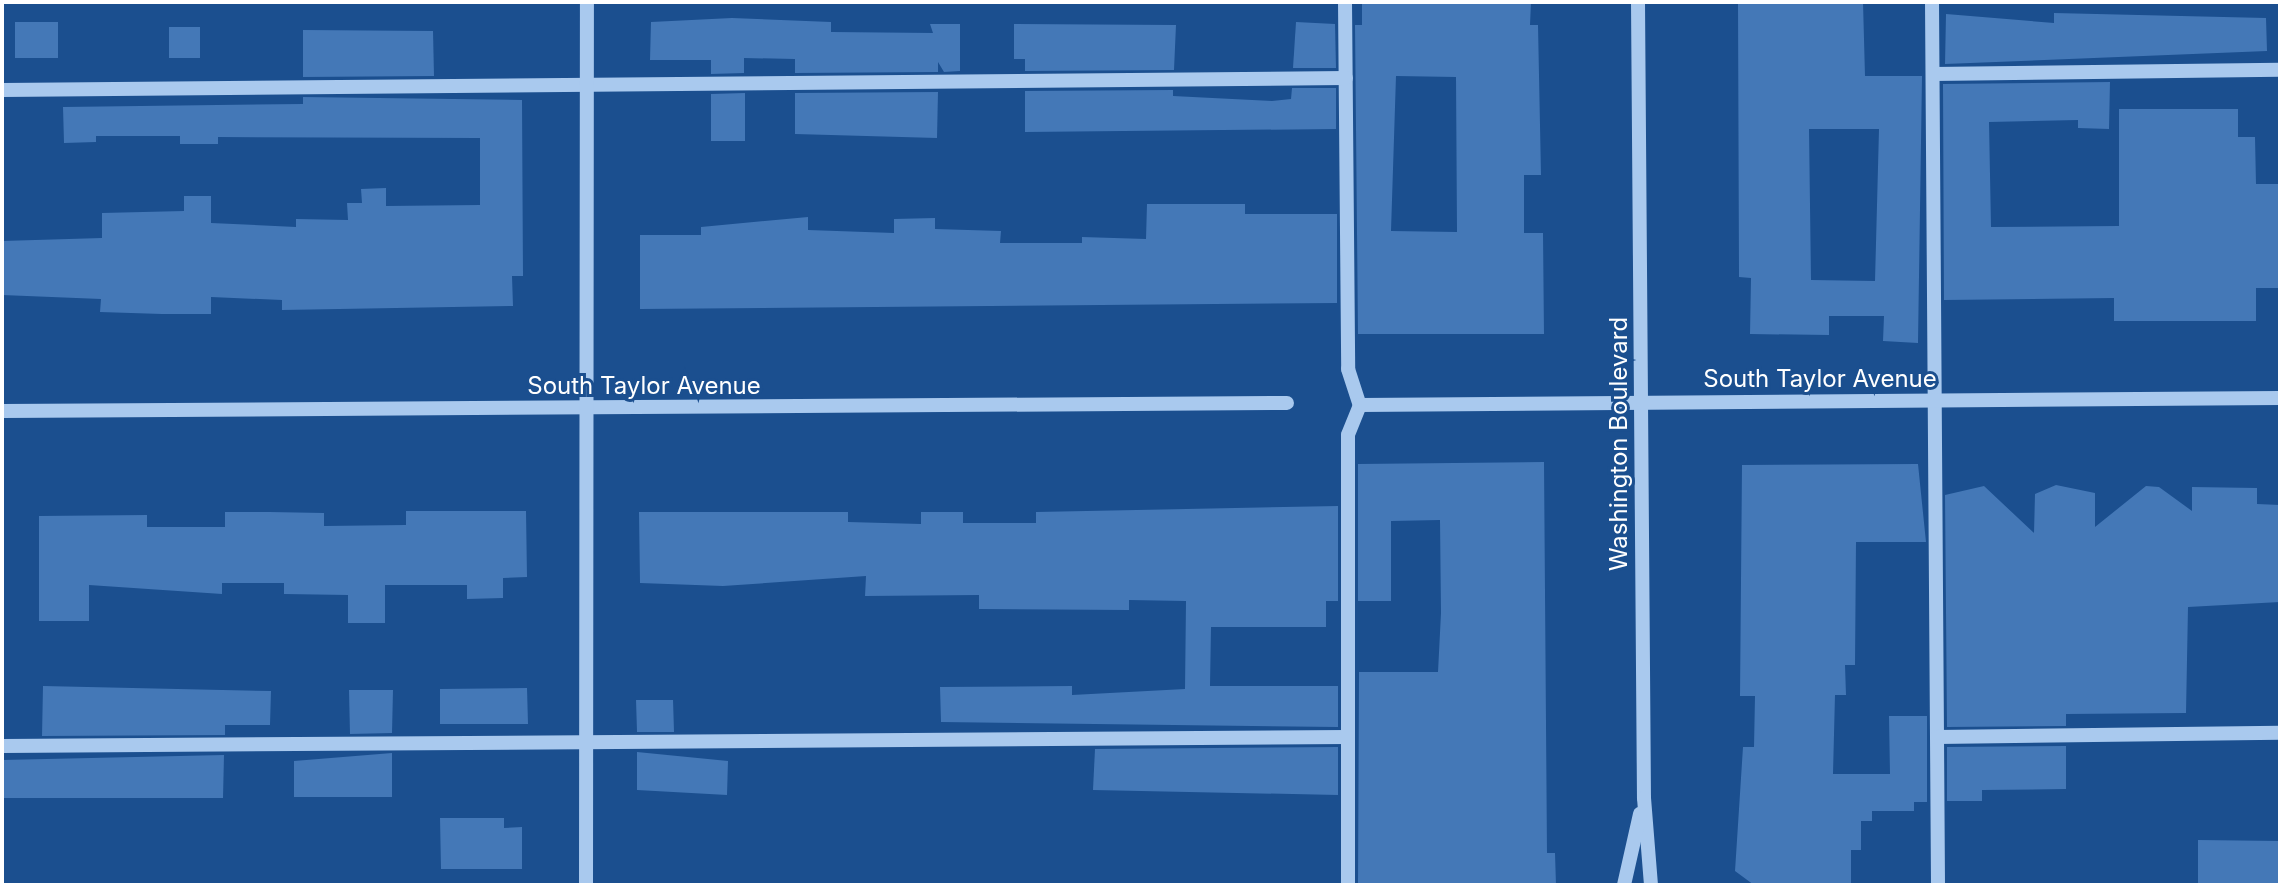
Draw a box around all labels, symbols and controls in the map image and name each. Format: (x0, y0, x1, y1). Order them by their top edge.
street label: Washington Boulevard (1605, 317, 1633, 571)
street label: South Taylor Avenue (1703, 365, 1937, 393)
street label: South Taylor Avenue (527, 372, 761, 400)

